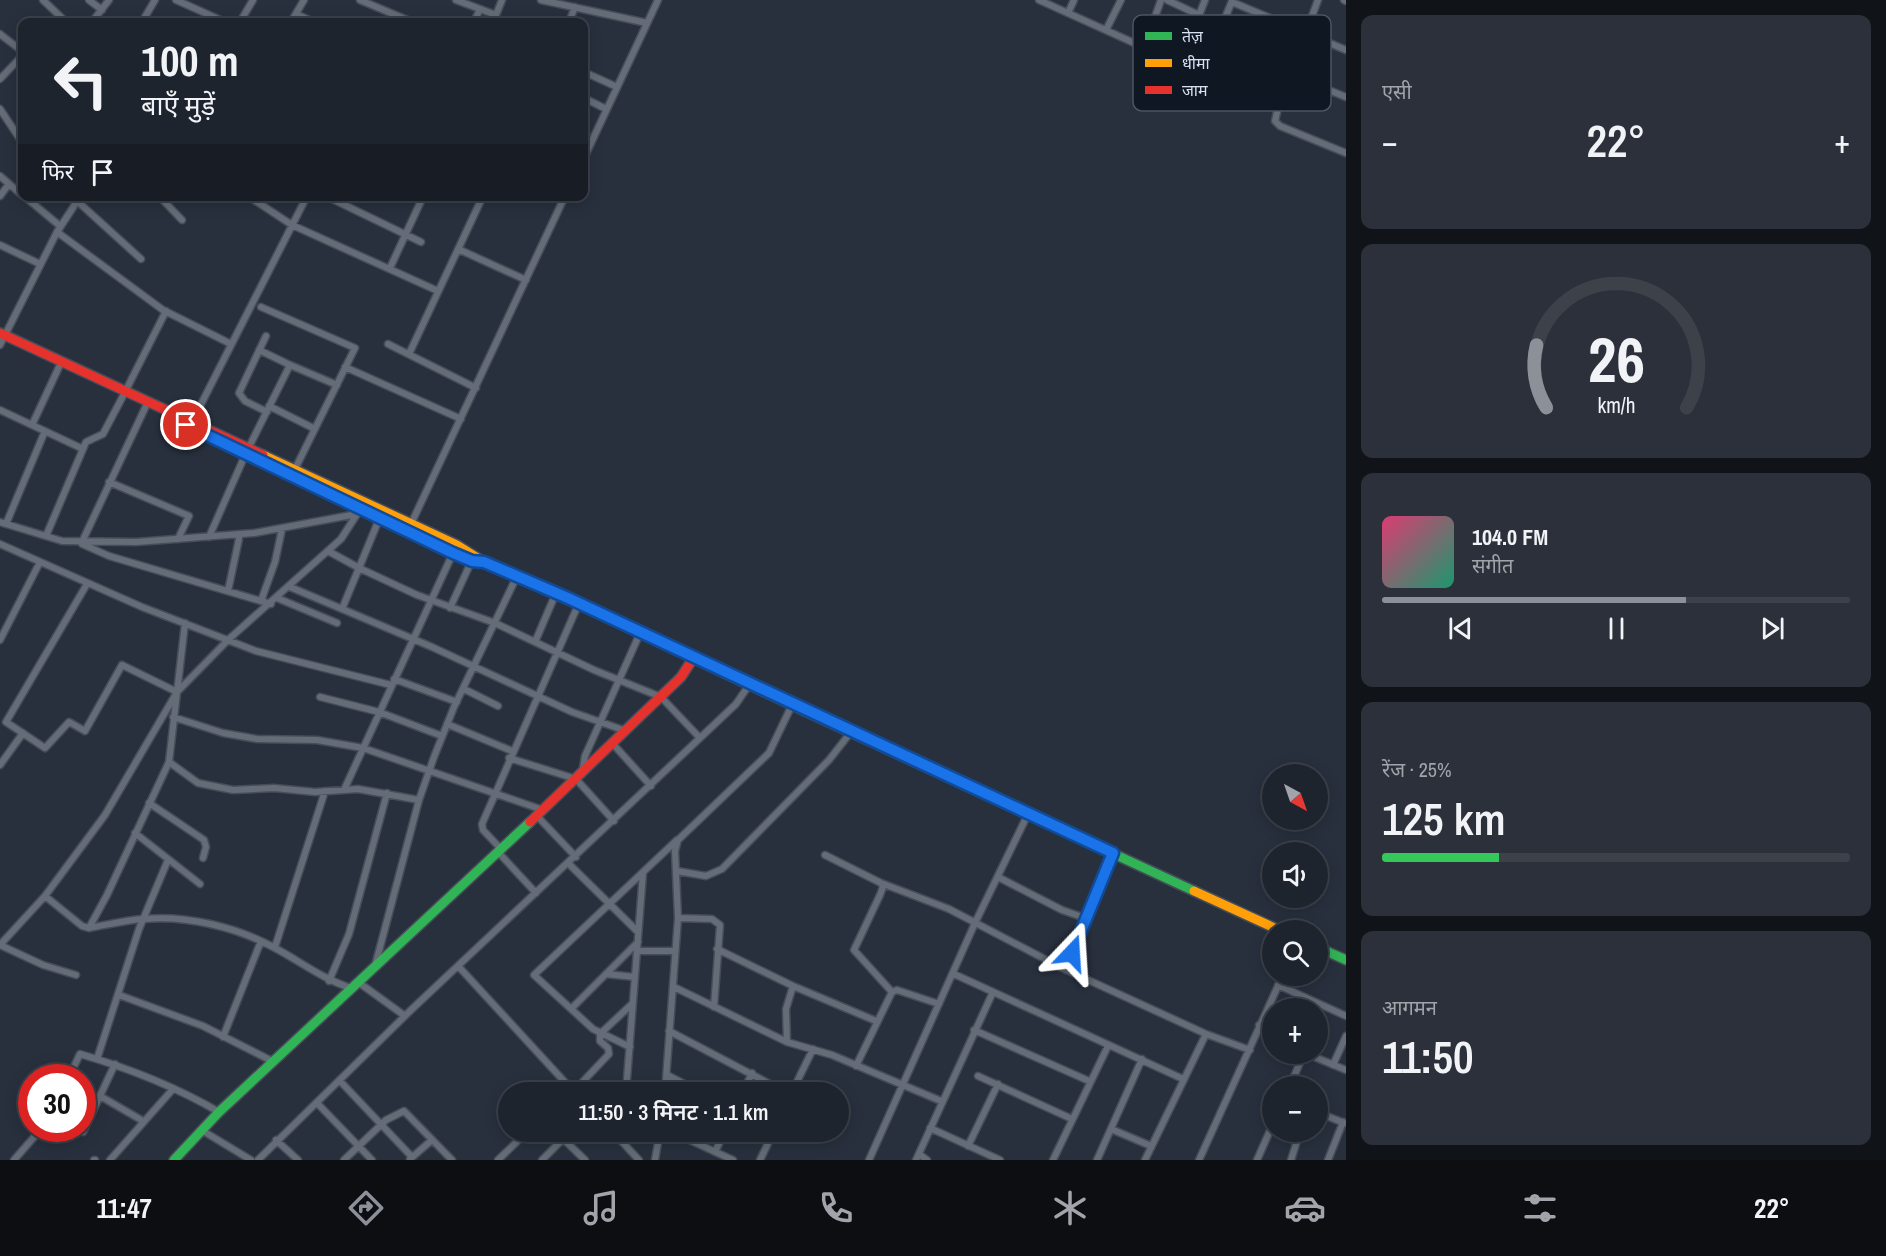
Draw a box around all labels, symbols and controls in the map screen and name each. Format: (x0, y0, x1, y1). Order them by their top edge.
legend (1133, 15, 1331, 111)
text: तेज़ (1182, 25, 1204, 47)
text: 100 m (141, 33, 239, 89)
icon: left (42, 42, 120, 120)
text: धीमा (1182, 52, 1211, 74)
text: एसी (1382, 78, 1412, 105)
text: जाम (1182, 79, 1208, 101)
text: बाएँ मुड़ें (141, 87, 215, 123)
text: 22° (1586, 110, 1646, 171)
text: − (1382, 119, 1398, 163)
text: + (1834, 119, 1850, 163)
icon: arrive (86, 156, 119, 189)
text: फिर (42, 157, 74, 187)
text: 26 (1588, 317, 1644, 401)
text: km/h (1597, 391, 1635, 420)
pin (160, 399, 211, 450)
icon: arrive (169, 408, 202, 441)
text: 104.0 FM (1472, 522, 1548, 552)
text: संगीत (1472, 552, 1513, 579)
icon: previous (1444, 612, 1477, 645)
icon: pause (1600, 612, 1633, 645)
icon: next (1756, 612, 1789, 645)
text: रेंज · 25% (1382, 756, 1452, 783)
north arrow (1262, 764, 1328, 830)
map controls (1262, 764, 1328, 1142)
text: 125 km (1382, 788, 1506, 849)
button: sound (1262, 842, 1328, 908)
button: search (1262, 920, 1328, 986)
position arrow (1040, 921, 1104, 985)
text: आगमन (1382, 994, 1437, 1021)
button: + (1262, 998, 1328, 1064)
text: 11:50 (1382, 1026, 1473, 1087)
speed limit sign: 30 (18, 1064, 96, 1142)
button: − (1262, 1076, 1328, 1142)
text: 11:50 · 3 मिनट · 1.1 km (579, 1097, 768, 1127)
icon: directions (345, 1187, 387, 1229)
icon: music (580, 1187, 622, 1229)
icon: phone (815, 1187, 857, 1229)
icon: climate (1049, 1187, 1091, 1229)
icon: car (1284, 1187, 1326, 1229)
icon: filters (1519, 1187, 1561, 1229)
text: 11:47 (96, 1190, 152, 1226)
text: 22° (1754, 1190, 1790, 1226)

